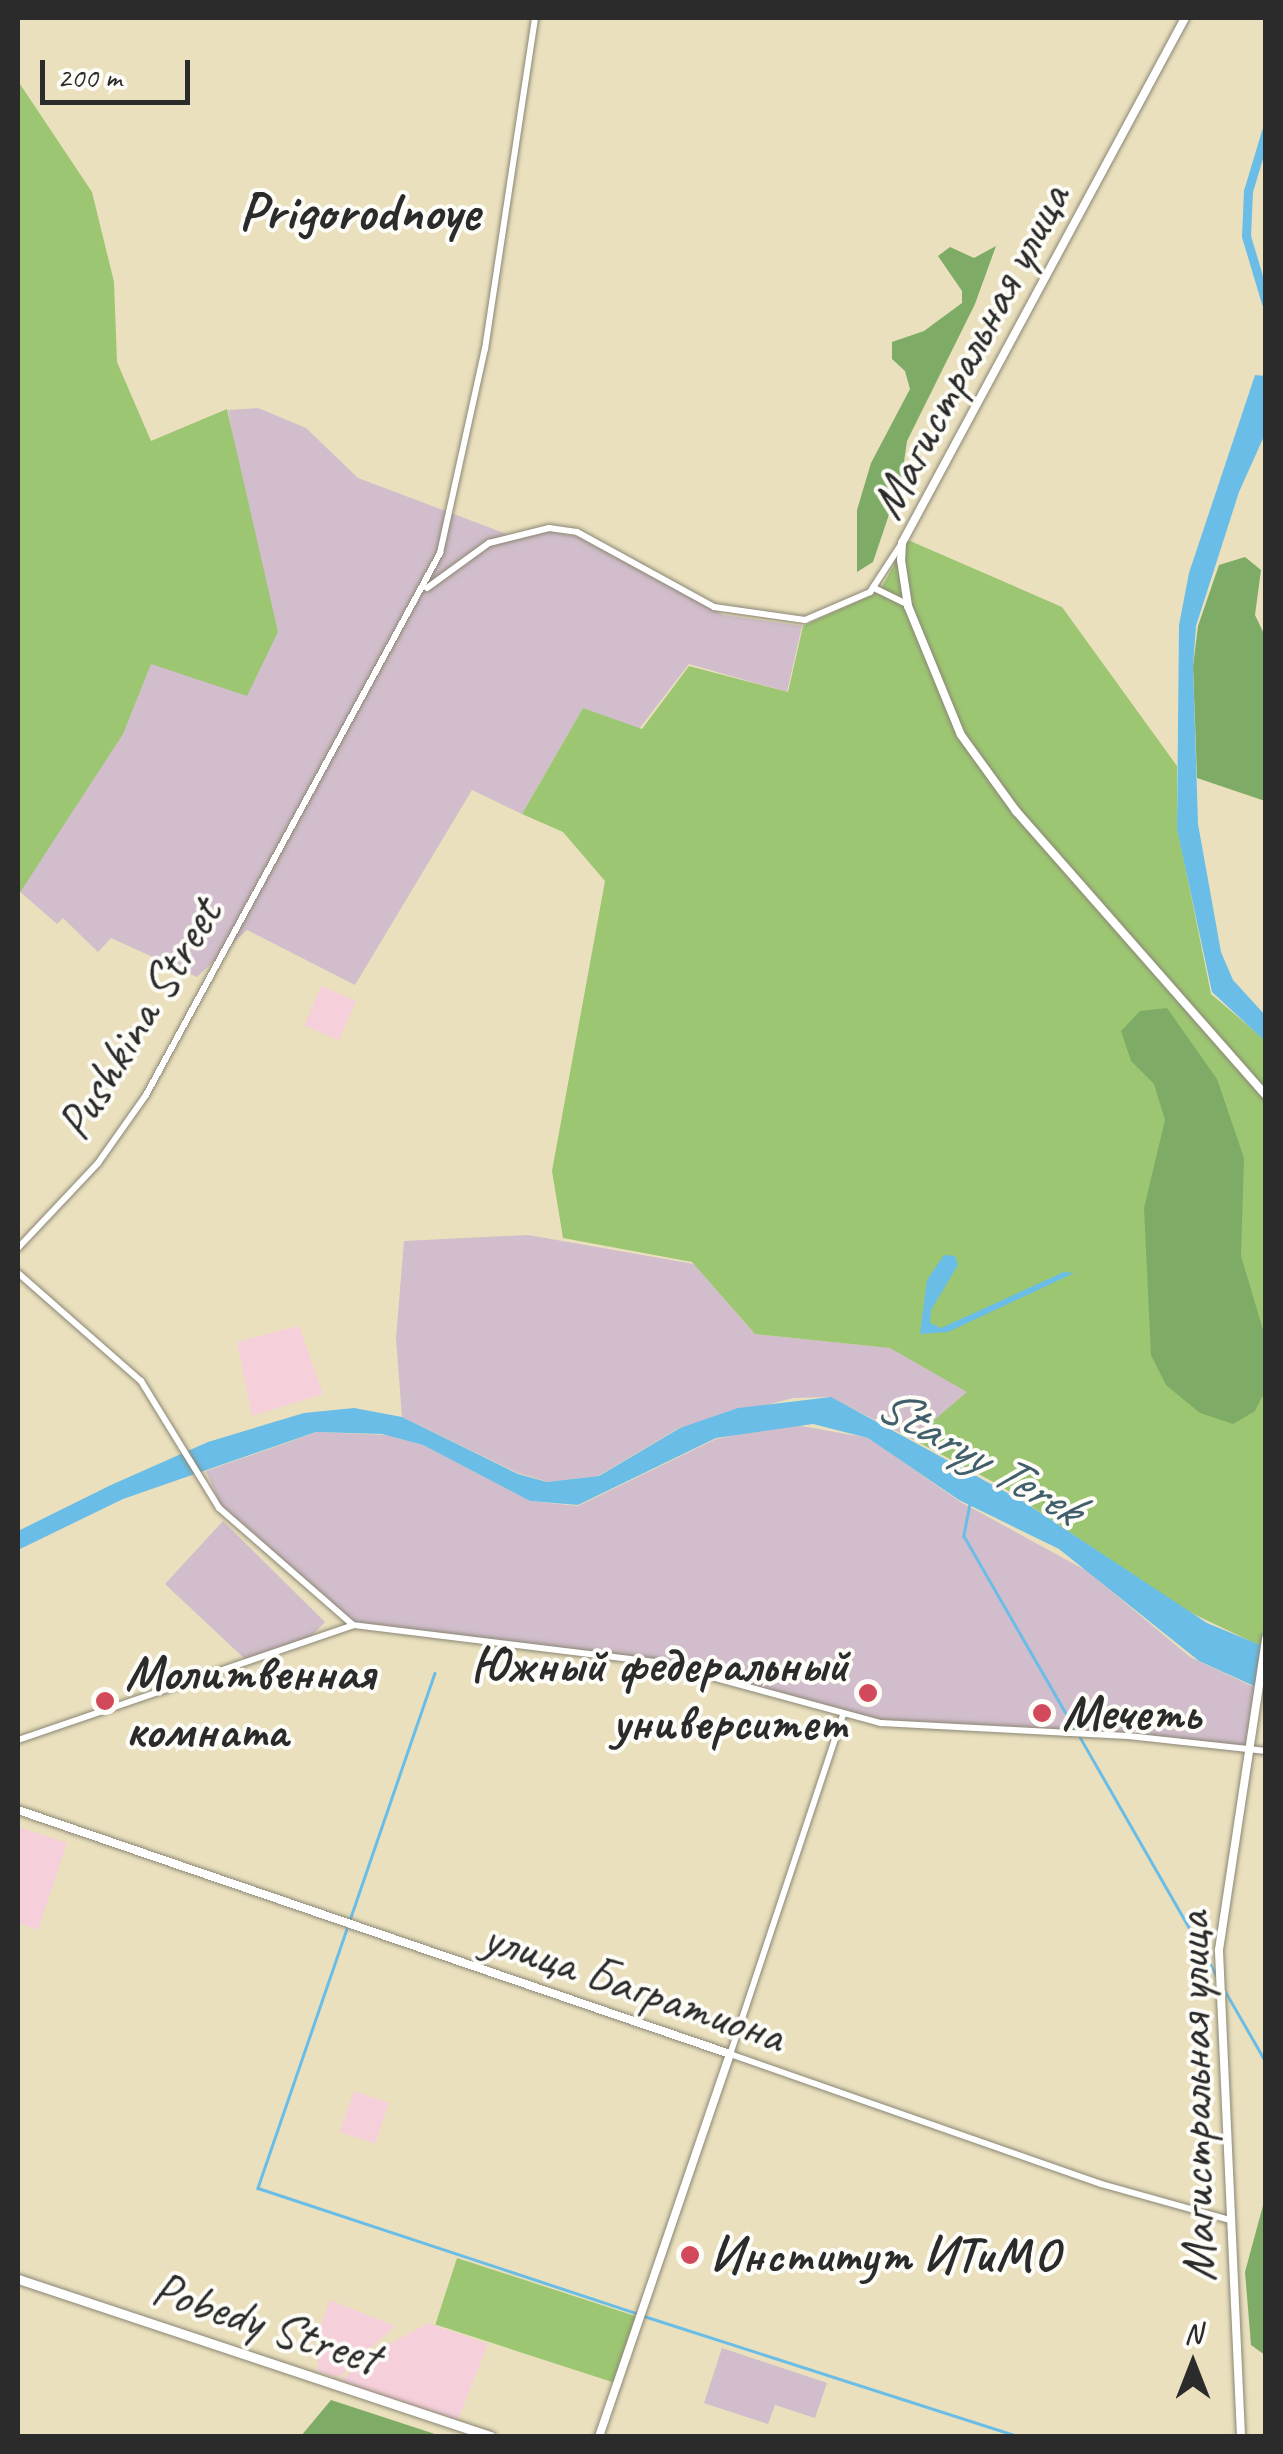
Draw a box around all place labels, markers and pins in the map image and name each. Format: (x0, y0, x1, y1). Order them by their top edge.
place label: Южный федеральный университет (471, 1634, 848, 1752)
place label: Молитвенная комната (125, 1642, 375, 1760)
marker: Южный федеральный университет (857, 1682, 879, 1704)
place label: Мечеть (1062, 1683, 1200, 1743)
marker: Молитвенная комната (94, 1690, 116, 1712)
marker: Мечеть (1031, 1702, 1053, 1724)
place label: Институт ИТиМО (710, 2225, 1058, 2285)
marker: Институт ИТиМО (679, 2244, 701, 2266)

